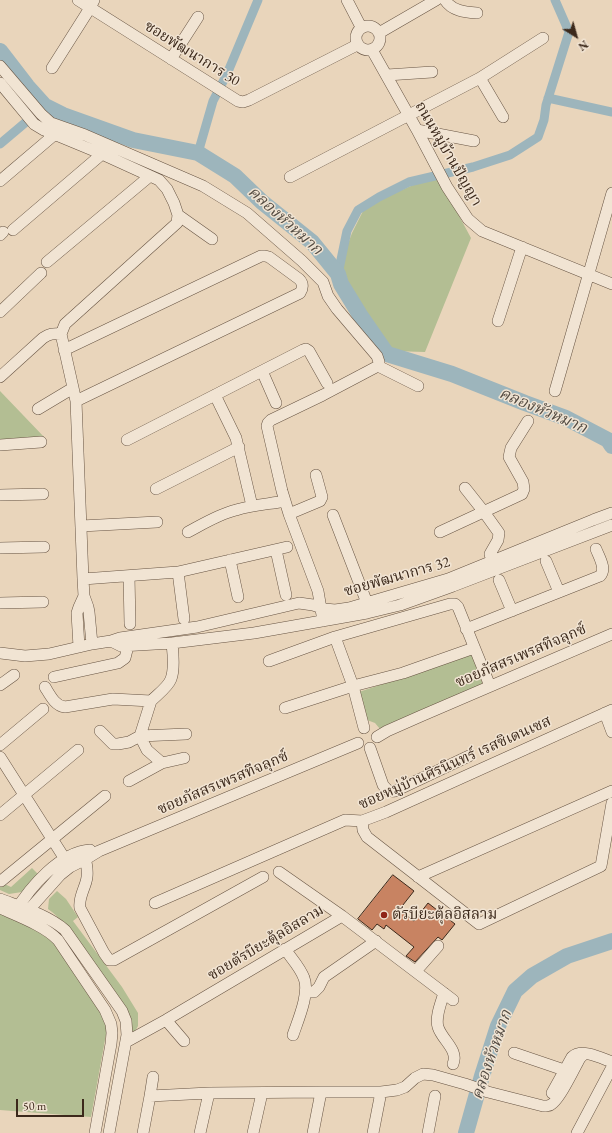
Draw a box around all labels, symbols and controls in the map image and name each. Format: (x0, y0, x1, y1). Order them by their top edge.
north arrow (556, 16, 596, 56)
street label: ซอยพัฒนาการ 30 (141, 17, 243, 91)
text: N (575, 37, 591, 54)
street label: ถนนหมู่บ้านปัญญา (411, 98, 485, 210)
water label: คลองหัวหมาก (244, 183, 326, 259)
water label: คลองหัวหมาก (496, 384, 590, 438)
street label: ซอยพัฒนาการ 32 (342, 553, 452, 601)
street label: ซอยภัสสรเพรสทีจลุกซ์ (453, 620, 589, 692)
street label: ซอยหมู่บ้านศิรนินทร์ เรสซิเดนเซส (356, 712, 554, 814)
street label: ซอยภัสสรเพรสทีจลุกซ์ (155, 747, 291, 819)
street label: ซอยตัรบียะตุ้ลอิสลาม (205, 901, 327, 985)
place label: ตัรบียะตุ้ลอิสลาม (392, 906, 497, 924)
marker: ตัรบียะตุ้ลอิสลาม (379, 910, 389, 920)
water label: คลองหัวหมาก (468, 1008, 516, 1102)
scale bar (18, 1091, 86, 1117)
text: 50 m (23, 1098, 46, 1114)

